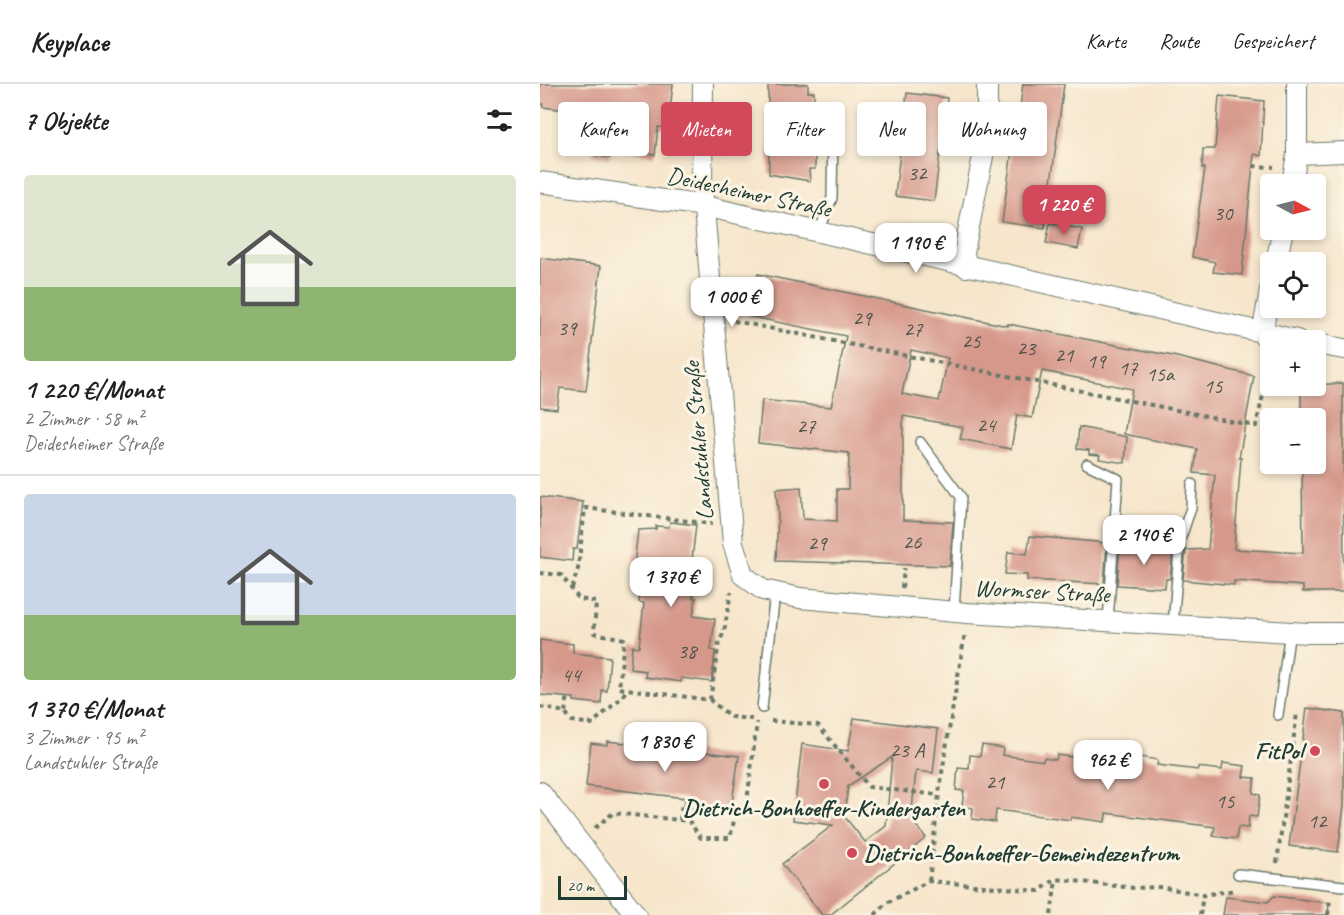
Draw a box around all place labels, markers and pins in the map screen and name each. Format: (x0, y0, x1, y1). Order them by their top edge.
pin: 1 220 € (1009, 185, 1119, 236)
pin: 1 190 € (861, 223, 971, 274)
pin: 1 000 € (677, 277, 787, 328)
pin: 2 140 € (1089, 515, 1199, 566)
pin: 1 370 € (616, 557, 726, 608)
pin: 1 830 € (610, 722, 720, 773)
place label: FitPol (1255, 736, 1308, 766)
pin: 962 € (1066, 740, 1150, 791)
marker: FitPol (1308, 744, 1322, 758)
marker: Dietrich-Bonhoeffer-Kindergarten (817, 777, 831, 791)
place label: Dietrich-Bonhoeffer-Kindergarten (683, 793, 966, 823)
place label: Dietrich-Bonhoeffer-Gemeindezentrum (864, 838, 1180, 868)
marker: Dietrich-Bonhoeffer-Gemeindezentrum (845, 846, 859, 860)

